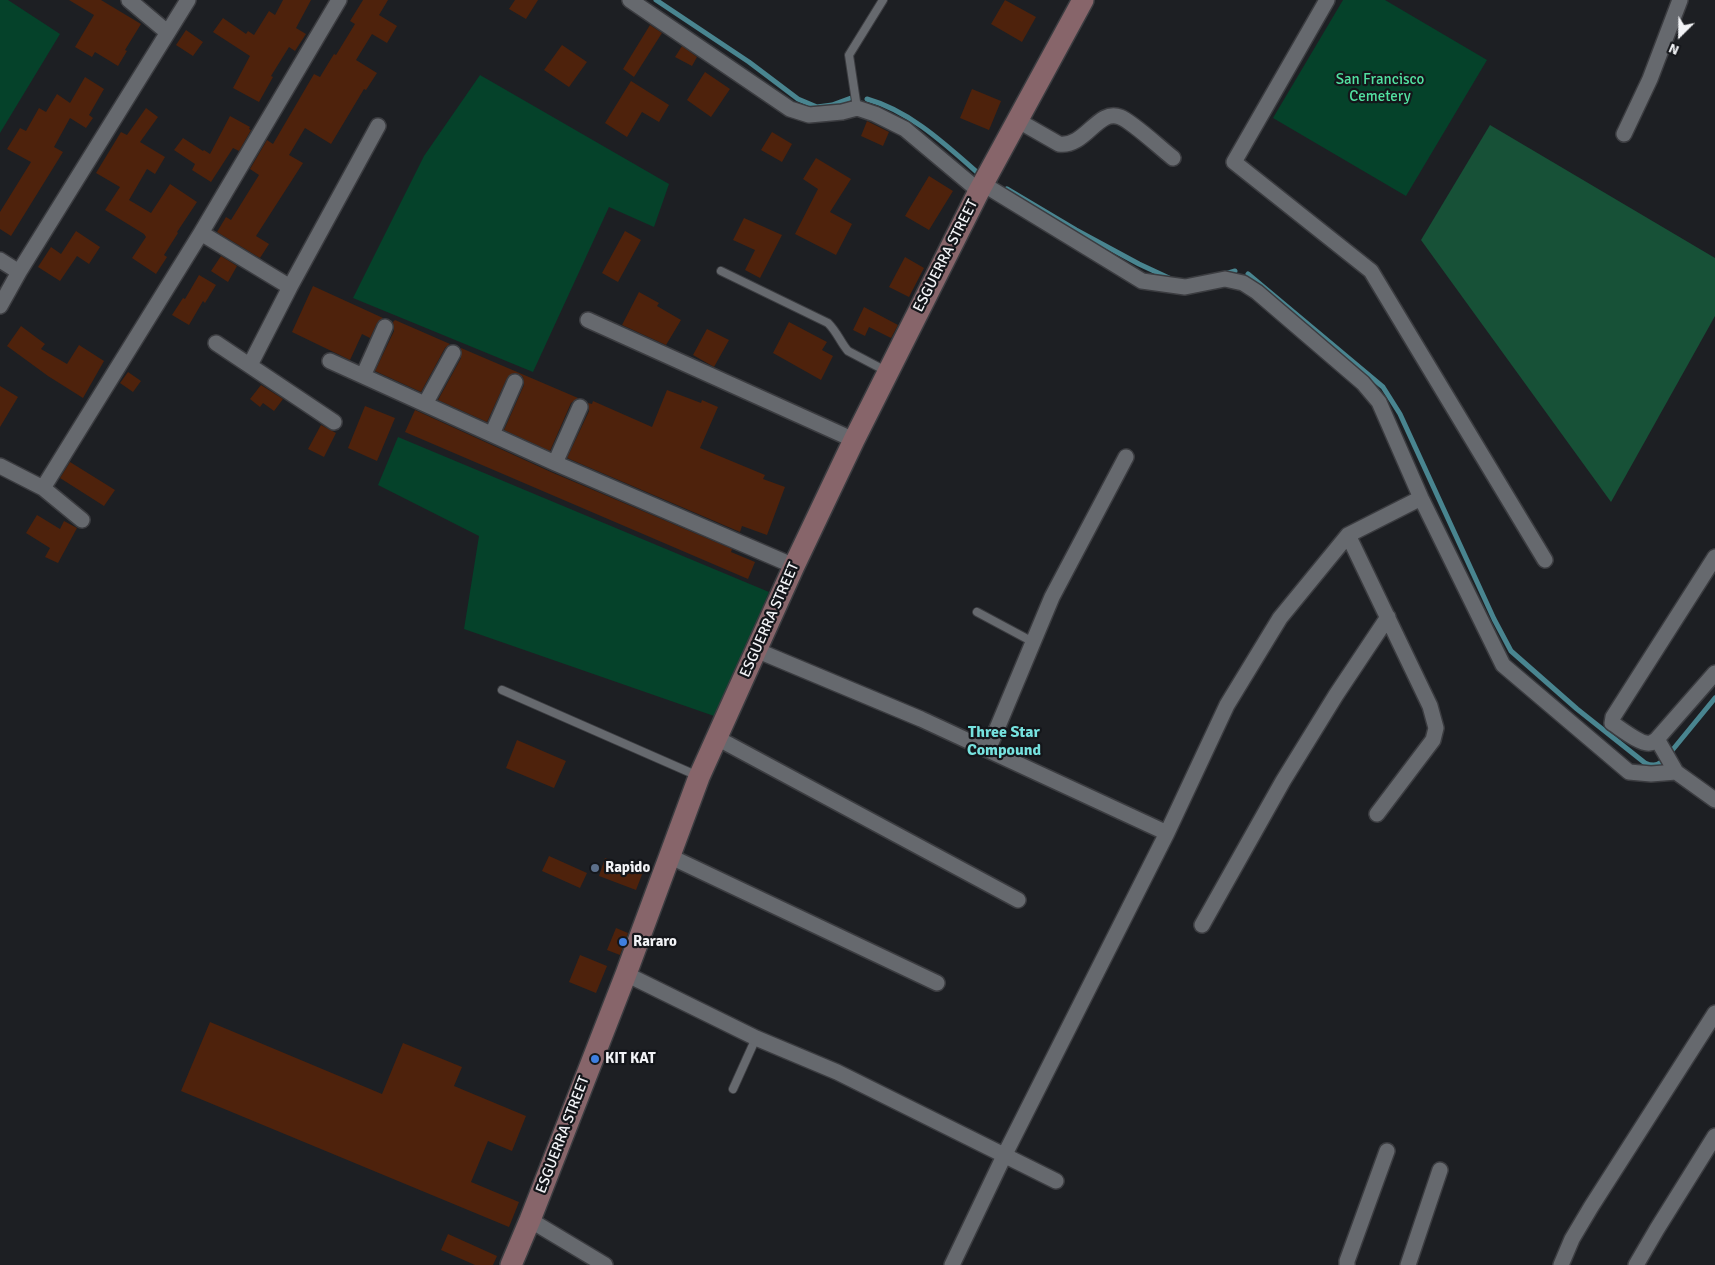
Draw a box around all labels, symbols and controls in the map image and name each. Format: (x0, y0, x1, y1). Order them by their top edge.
north arrow (1655, 10, 1705, 60)
text: N (1666, 40, 1682, 59)
park label: San Francisco Cemetery (1336, 71, 1424, 106)
street label: ESGUERRA STREET (910, 197, 982, 315)
street label: ESGUERRA STREET (737, 560, 803, 680)
district label: Three Star Compound (967, 723, 1041, 761)
place label: Rapido (605, 859, 650, 877)
marker: Rapido (589, 862, 601, 874)
place label: Rararo (633, 933, 677, 951)
marker: Rararo (617, 936, 629, 948)
place label: KIT KAT (605, 1050, 656, 1068)
marker: KIT KAT (589, 1053, 601, 1065)
street label: ESGUERRA STREET (532, 1074, 594, 1196)

